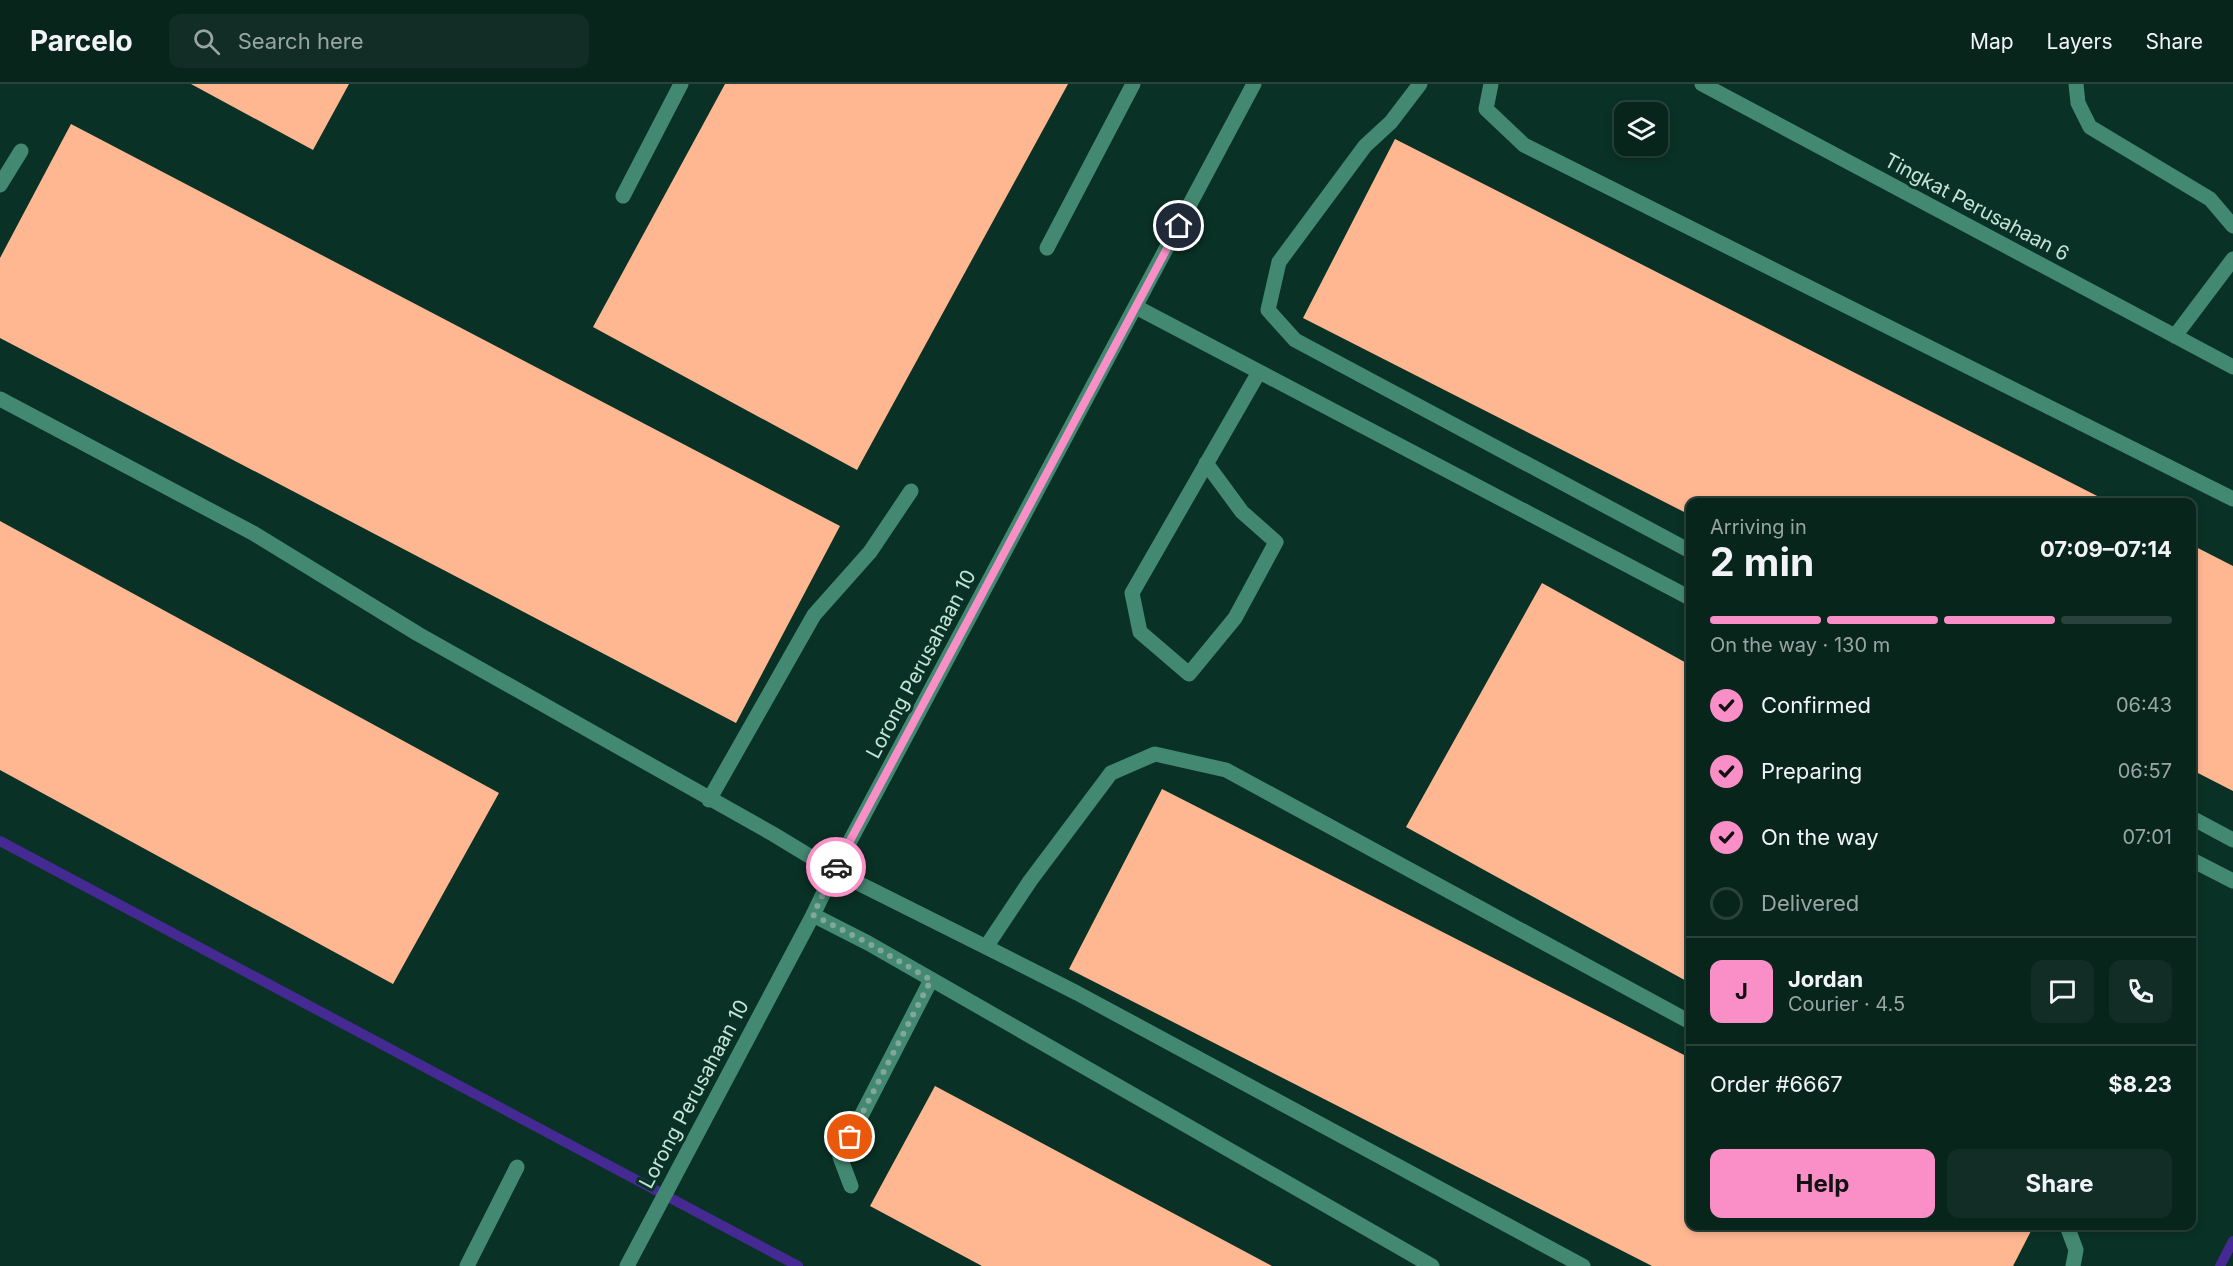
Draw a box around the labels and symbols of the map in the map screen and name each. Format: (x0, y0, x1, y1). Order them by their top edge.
street label: Tingkat Perusahaan 6 (1881, 148, 2073, 266)
pin (1153, 200, 1204, 251)
street label: Lorong Perusahaan 10 (861, 566, 981, 762)
courier (806, 837, 866, 897)
street label: Lorong Perusahaan 10 (634, 996, 754, 1192)
pin (824, 1111, 875, 1162)

